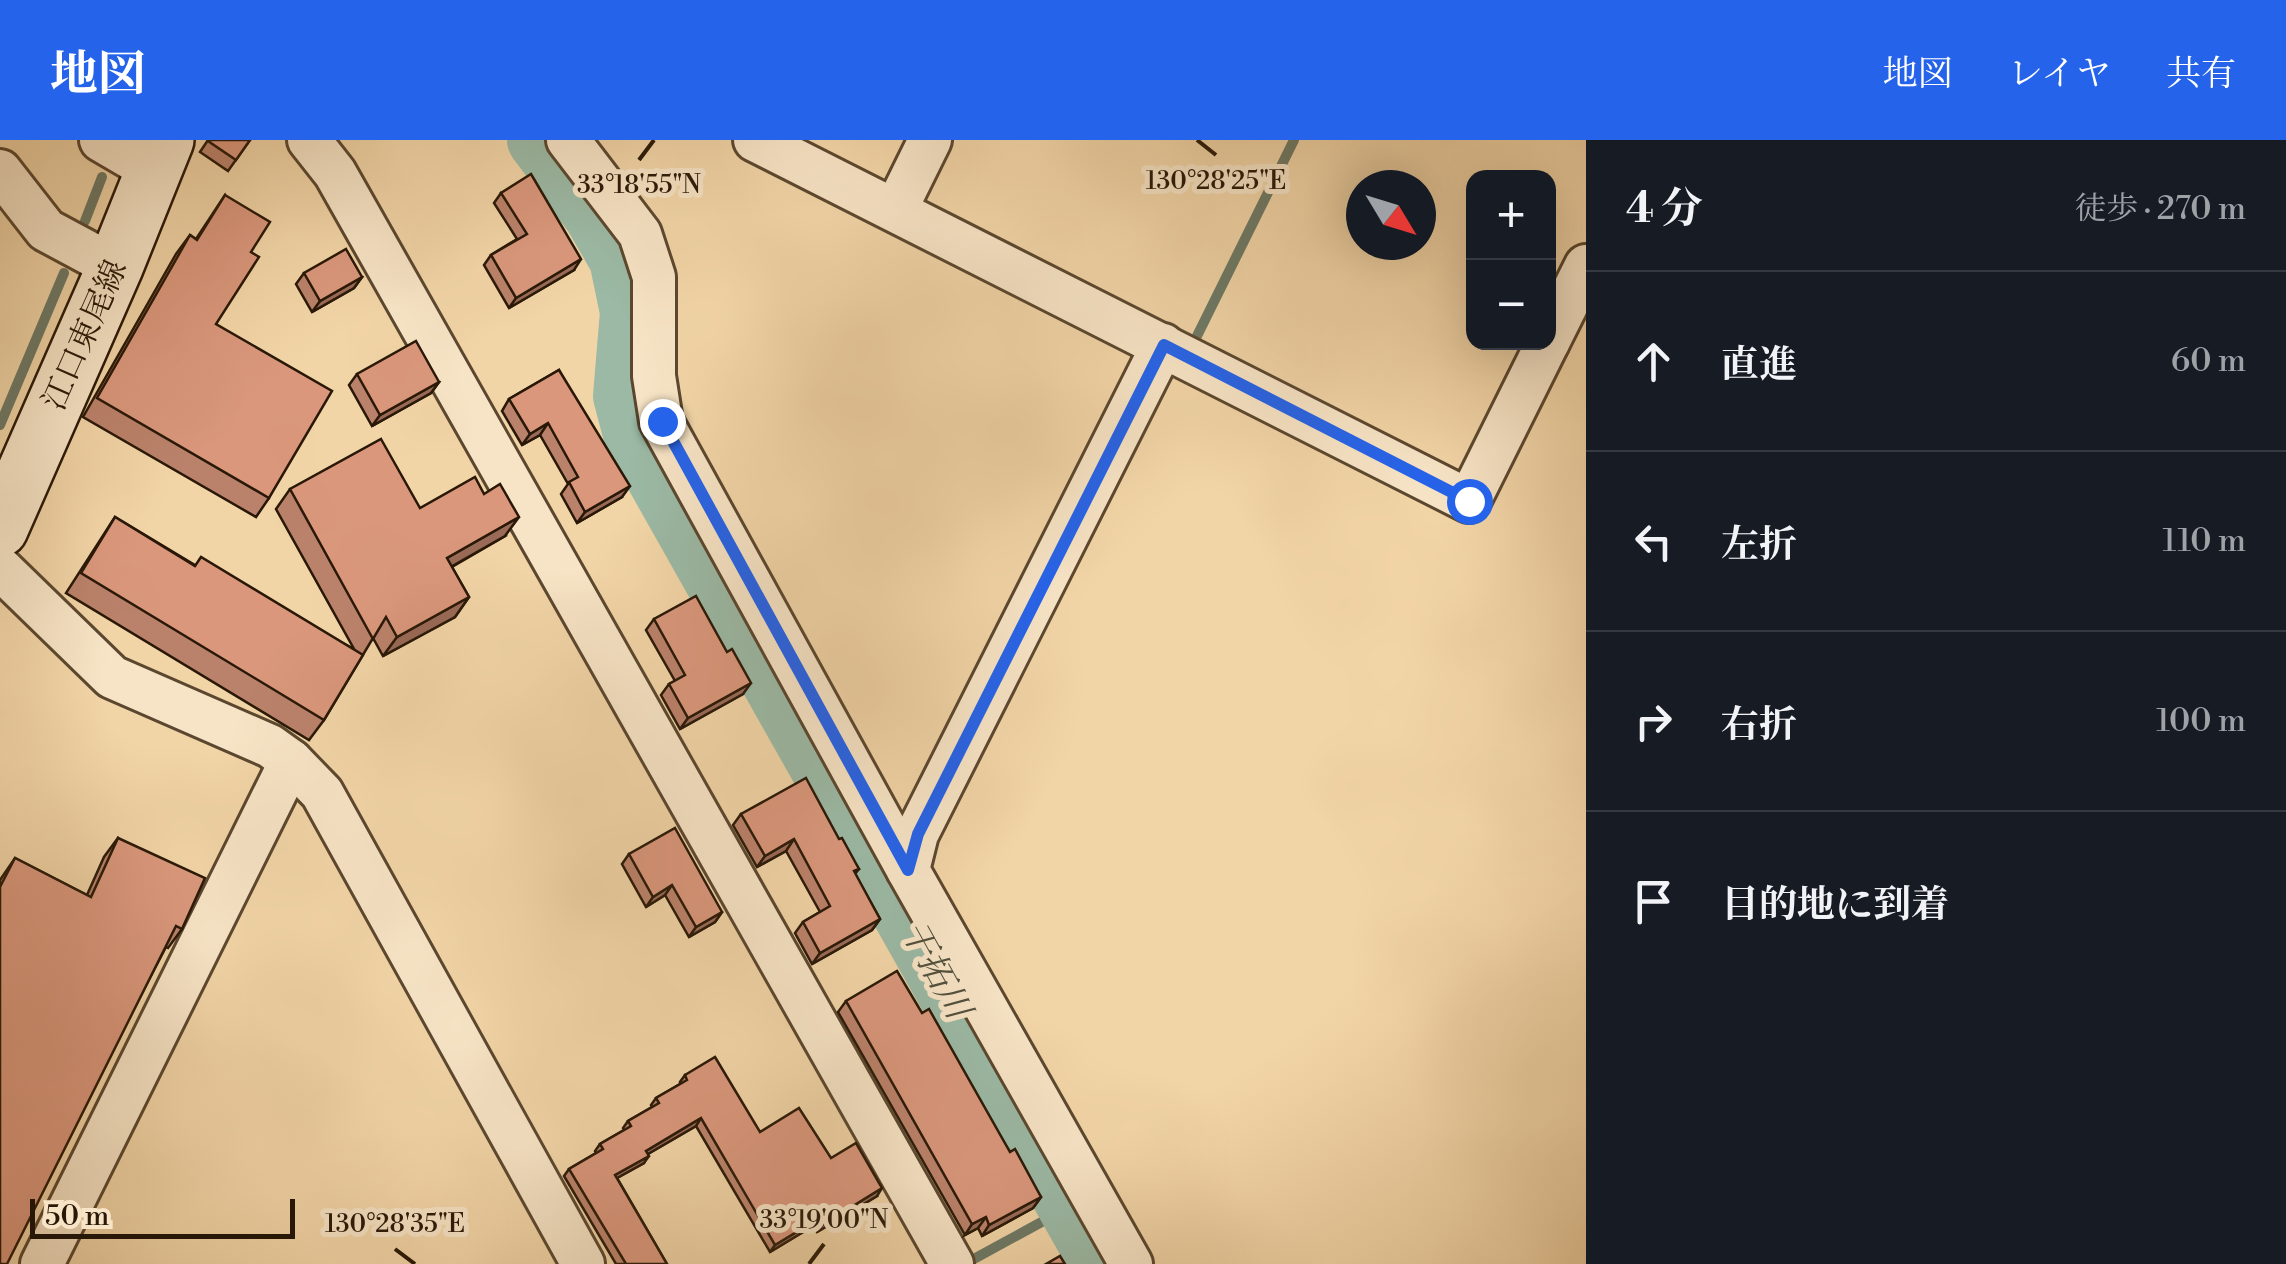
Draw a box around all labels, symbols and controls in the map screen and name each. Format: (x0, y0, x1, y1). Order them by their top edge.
text: 地図 (50, 46, 146, 106)
text: 地図 (1883, 53, 1953, 96)
text: レイヤ (2008, 53, 2111, 96)
text: 共有 (2166, 53, 2236, 96)
text: 130°28'25"E (1146, 166, 1286, 197)
text: 33°18'55"N (577, 170, 701, 201)
north arrow (1346, 170, 1436, 260)
map controls (1466, 170, 1556, 350)
button: + (1466, 170, 1556, 260)
text: 4 分 (1626, 183, 1703, 236)
text: 徒歩 · 270 m (2074, 189, 2246, 229)
street label: 江口東尾線 (34, 254, 136, 416)
button: − (1466, 260, 1556, 350)
icon: ahead (1626, 334, 1681, 389)
text: 60 m (2171, 341, 2246, 381)
text: 直進 (1721, 342, 1797, 389)
route end (640, 399, 686, 445)
route start (1447, 479, 1493, 525)
icon: left (1626, 514, 1681, 569)
text: 110 m (2163, 521, 2246, 561)
text: 左折 (1721, 522, 1797, 569)
icon: right (1626, 694, 1681, 749)
text: 100 m (2156, 701, 2246, 741)
text: 右折 (1721, 702, 1797, 749)
icon: arrive (1626, 874, 1681, 929)
text: 目的地に到着 (1721, 882, 1949, 929)
water label: 干拓川 (891, 914, 981, 1030)
scale bar (30, 1194, 295, 1238)
text: 50 m (45, 1199, 109, 1234)
text: 33°19'00"N (760, 1205, 889, 1236)
text: 130°28'35"E (325, 1209, 465, 1240)

